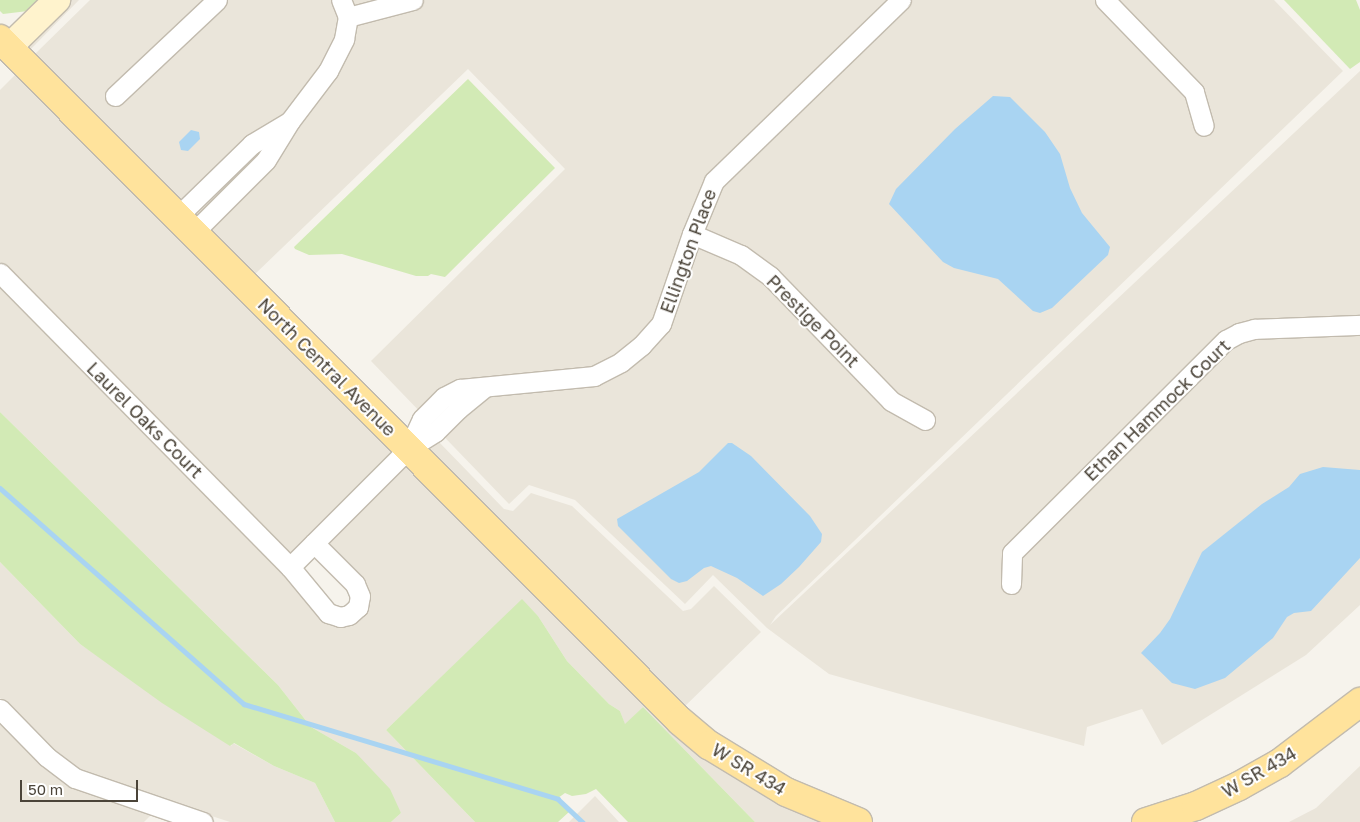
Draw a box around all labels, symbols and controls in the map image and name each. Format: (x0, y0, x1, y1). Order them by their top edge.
street label: Ellington Place (655, 186, 721, 316)
street label: Prestige Point (762, 270, 864, 372)
street label: North Central Avenue (254, 294, 400, 440)
street label: Ethan Hammock Court (1080, 335, 1234, 485)
street label: Laurel Oaks Court (82, 357, 208, 483)
street label: W SR 434 (708, 738, 790, 800)
street label: W SR 434 (1218, 742, 1300, 802)
scale bar (22, 770, 140, 802)
text: 50 m (28, 780, 63, 798)

